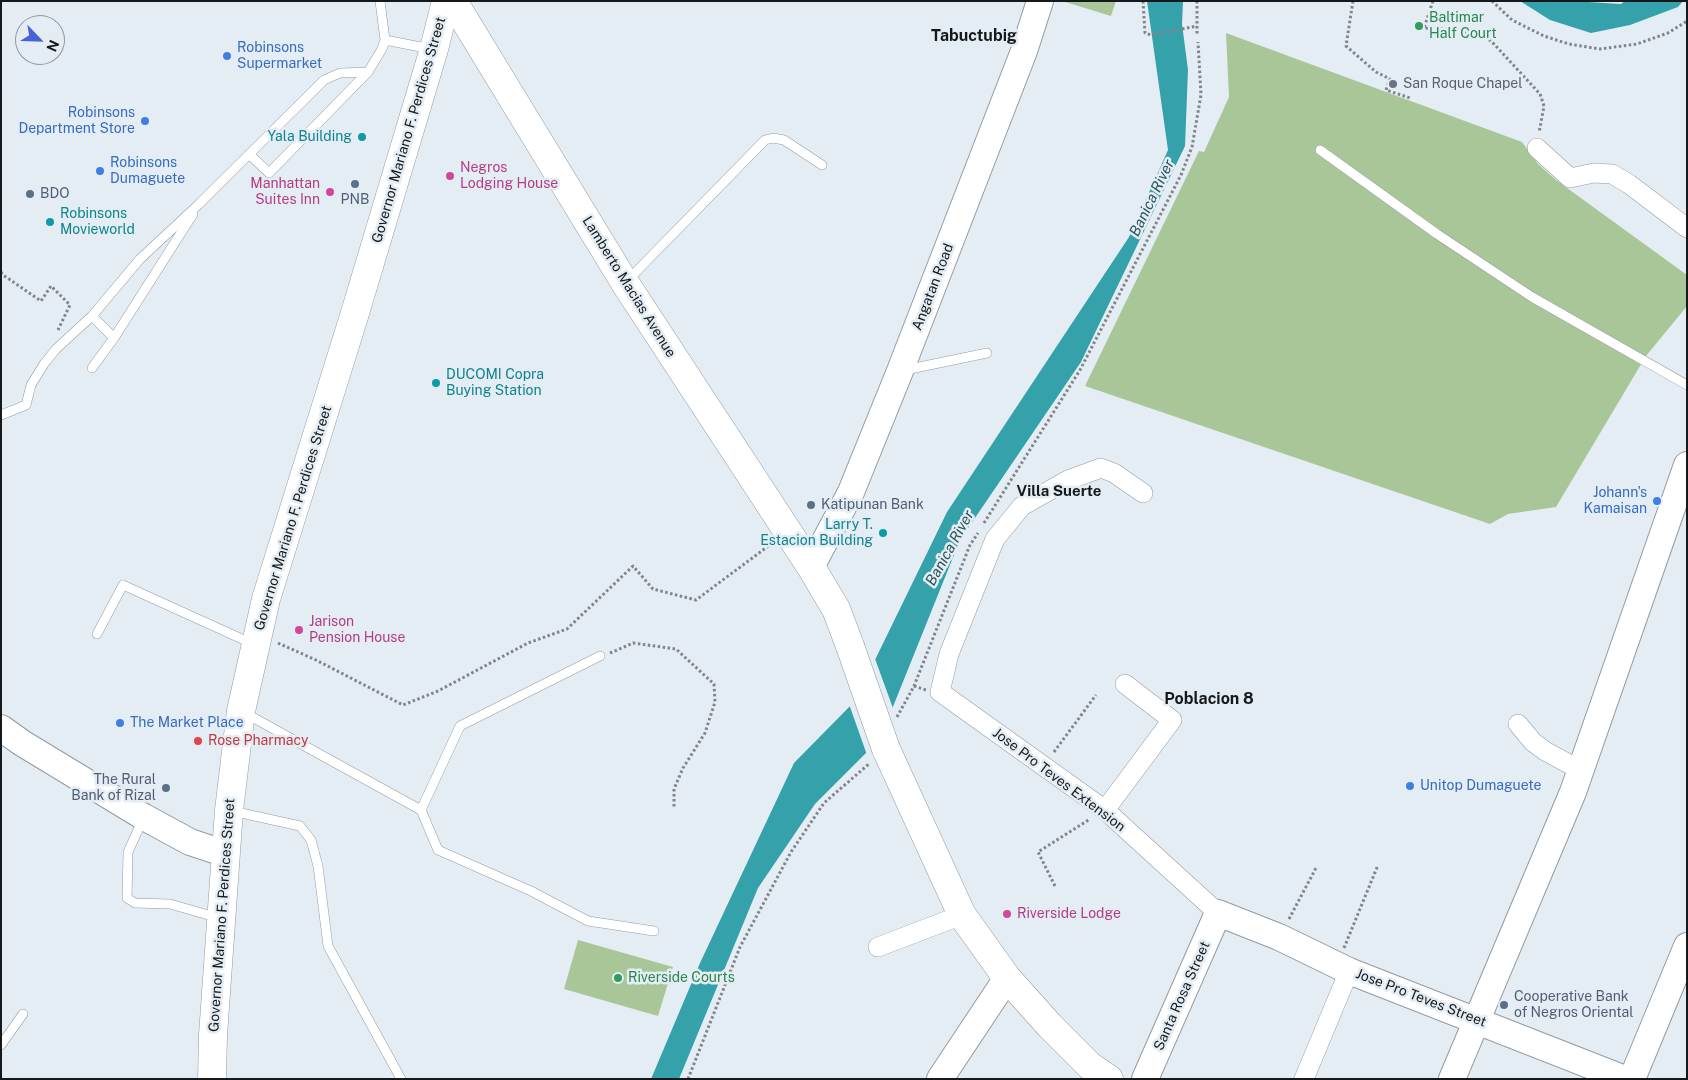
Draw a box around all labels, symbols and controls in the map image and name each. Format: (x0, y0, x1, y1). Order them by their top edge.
place label: Baltimar Half Court (1429, 10, 1497, 42)
north arrow (15, 15, 65, 65)
street label: Governor Mariano F. Perdices Street (369, 15, 449, 245)
marker: Baltimar Half Court (1413, 20, 1425, 32)
district label: Tabuctubig (931, 26, 1017, 46)
text: N (43, 37, 62, 54)
place label: Robinsons Supermarket (237, 40, 322, 72)
marker: Robinsons Supermarket (221, 50, 233, 62)
place label: San Roque Chapel (1403, 76, 1522, 92)
marker: San Roque Chapel (1387, 78, 1399, 90)
place label: Robinsons Department Store (18, 105, 135, 138)
marker: Robinsons Department Store (139, 115, 151, 127)
place label: Yala Building (268, 129, 352, 145)
marker: Yala Building (356, 131, 368, 143)
place label: Robinsons Dumaguete (110, 155, 185, 188)
water label: Banica River (1126, 157, 1178, 239)
place label: Negros Lodging House (460, 160, 558, 192)
marker: Robinsons Dumaguete (94, 165, 106, 177)
marker: Negros Lodging House (444, 170, 456, 182)
place label: Manhattan Suites Inn (250, 176, 320, 208)
marker: PNB (349, 178, 361, 190)
place label: BDO (40, 186, 69, 202)
marker: Manhattan Suites Inn (324, 186, 336, 198)
marker: BDO (24, 188, 36, 200)
place label: PNB (341, 192, 369, 208)
place label: Robinsons Movieworld (60, 206, 135, 238)
street label: Lamberto Macias Avenue (579, 213, 679, 361)
marker: Robinsons Movieworld (44, 216, 56, 228)
street label: Angatan Road (909, 241, 957, 333)
place label: DUCOMI Copra Buying Station (446, 367, 544, 400)
marker: DUCOMI Copra Buying Station (430, 377, 442, 389)
street label: Governor Mariano F. Perdices Street (251, 404, 335, 632)
district label: Villa Suerte (1017, 482, 1101, 500)
place label: Johann's Kamaisan (1584, 485, 1647, 518)
marker: Johann's Kamaisan (1651, 495, 1663, 507)
place label: Katipunan Bank (821, 497, 924, 513)
marker: Katipunan Bank (805, 499, 817, 511)
water label: Banica River (922, 507, 978, 589)
place label: Larry T. Estacion Building (760, 517, 873, 550)
marker: Larry T. Estacion Building (877, 527, 889, 539)
place label: Jarison Pension House (309, 614, 405, 646)
marker: Jarison Pension House (293, 624, 305, 636)
district label: Poblacion 8 (1164, 689, 1254, 709)
place label: The Market Place (130, 715, 244, 731)
marker: The Market Place (114, 717, 126, 729)
street label: Jose Pro Teves Extension (989, 725, 1129, 835)
place label: Rose Pharmacy (208, 733, 309, 749)
marker: Rose Pharmacy (192, 735, 204, 747)
place label: The Rural Bank of Rizal (71, 772, 156, 804)
place label: Unitop Dumaguete (1420, 778, 1541, 794)
marker: Unitop Dumaguete (1404, 780, 1416, 792)
marker: The Rural Bank of Rizal (160, 782, 172, 794)
street label: Governor Mariano F. Perdices Street (205, 798, 239, 1032)
place label: Riverside Lodge (1017, 906, 1121, 922)
marker: Riverside Lodge (1001, 908, 1013, 920)
street label: Santa Rosa Street (1150, 939, 1214, 1053)
street label: Jose Pro Teves Street (1353, 965, 1489, 1031)
place label: Riverside Courts (628, 970, 735, 986)
marker: Riverside Courts (612, 972, 624, 984)
place label: Cooperative Bank of Negros Oriental (1514, 989, 1634, 1022)
marker: Cooperative Bank of Negros Oriental (1498, 999, 1510, 1011)

